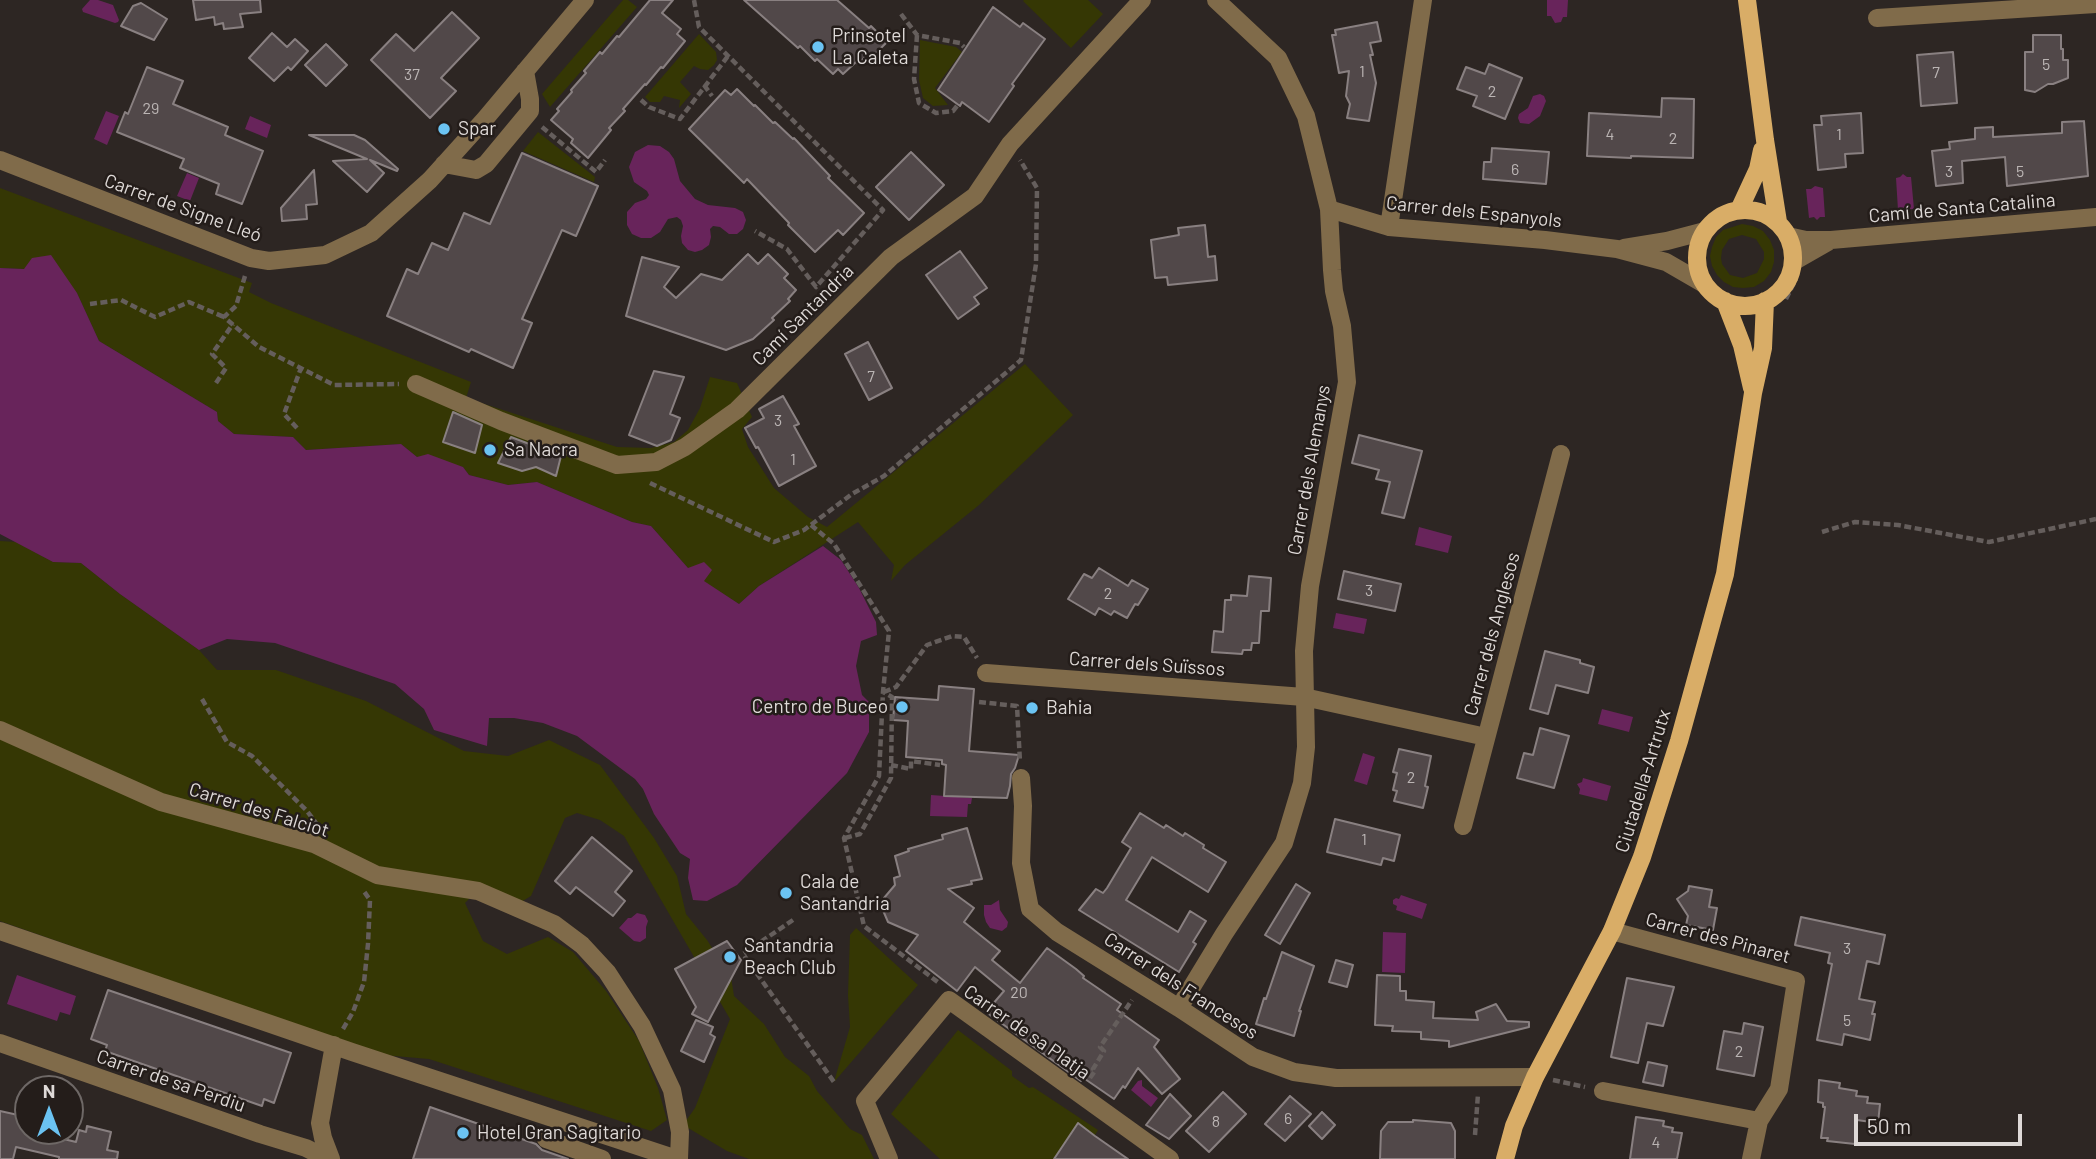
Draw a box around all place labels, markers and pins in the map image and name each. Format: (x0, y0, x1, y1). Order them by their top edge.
place label: Prinsotel La Caleta (832, 25, 908, 69)
marker: Prinsotel La Caleta (810, 39, 826, 55)
place label: Spar (458, 118, 496, 140)
marker: Spar (436, 121, 452, 137)
place label: Sa Nacra (504, 439, 578, 461)
marker: Sa Nacra (482, 442, 498, 458)
place label: Centro de Buceo (752, 696, 888, 718)
place label: Bahia (1046, 697, 1092, 719)
marker: Centro de Buceo (894, 699, 910, 715)
marker: Bahia (1024, 700, 1040, 716)
place label: Cala de Santandria (800, 871, 890, 915)
marker: Cala de Santandria (778, 885, 794, 901)
place label: Santandria Beach Club (744, 935, 836, 979)
marker: Santandria Beach Club (722, 949, 738, 965)
place label: Hotel Gran Sagitario (477, 1122, 641, 1144)
marker: Hotel Gran Sagitario (455, 1125, 471, 1141)

